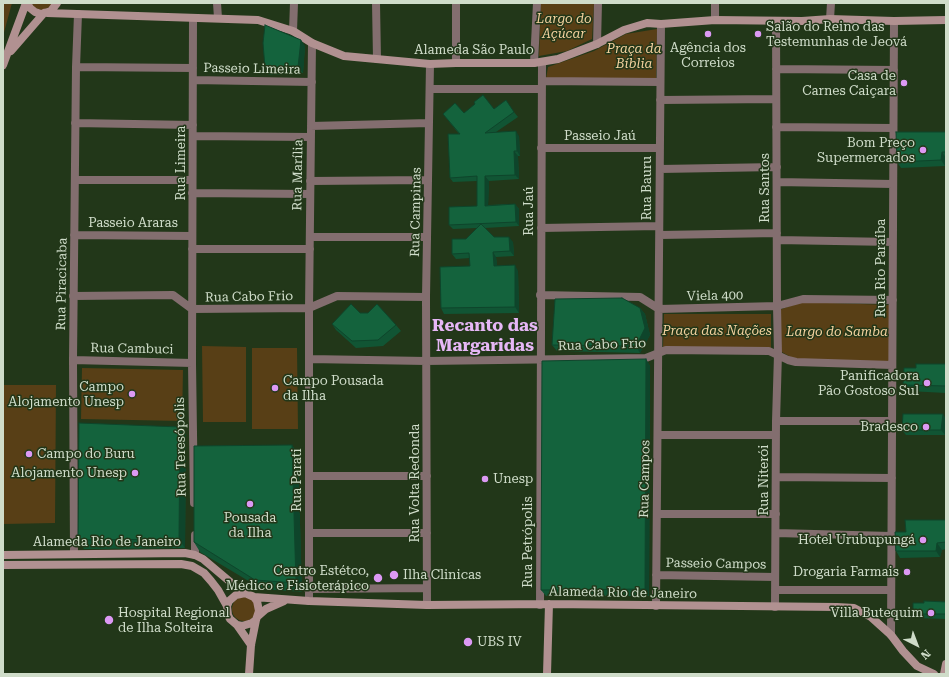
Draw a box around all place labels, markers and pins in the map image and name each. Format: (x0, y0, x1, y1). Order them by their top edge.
place label: Salão do Reino das Testemunhas de Jeová (766, 19, 907, 50)
marker: Agência dos Correios (703, 29, 713, 39)
marker: Salão do Reino das Testemunhas de Jeová (753, 29, 763, 39)
place label: Agência dos Correios (670, 40, 746, 71)
place label: Casa de Carnes Caiçara (802, 68, 896, 99)
marker: Casa de Carnes Caiçara (899, 78, 909, 88)
place label: Bom Preço Supermercados (817, 135, 915, 166)
marker: Bom Preço Supermercados (918, 145, 928, 155)
place label: Panificadora Pão Gostoso Sul (818, 368, 919, 399)
place label: Campo Pousada da Ilha (283, 373, 384, 404)
marker: Panificadora Pão Gostoso Sul (922, 378, 932, 388)
place label: Campo Alojamento Unesp (8, 379, 124, 410)
marker: Campo Pousada da Ilha (270, 383, 280, 393)
marker: Campo Alojamento Unesp (127, 389, 137, 399)
place label: Bradesco (860, 419, 918, 435)
marker: Bradesco (921, 422, 931, 432)
place label: Campo do Buru (37, 446, 135, 462)
marker: Campo do Buru (24, 449, 34, 459)
place label: Alojamento Unesp (11, 465, 127, 481)
marker: Alojamento Unesp (130, 468, 140, 478)
place label: Unesp (493, 471, 533, 487)
marker: Unesp (480, 474, 490, 484)
marker: Pousada da Ilha (245, 499, 255, 509)
place label: Pousada da Ilha (224, 510, 276, 541)
place label: Hotel Urubupungá (798, 532, 915, 548)
marker: Hotel Urubupungá (918, 535, 928, 545)
place label: Centro Estétco, Médico e Fisioterápico (226, 563, 369, 594)
place label: Drogaria Farmais (793, 564, 899, 580)
place label: Ilha Clinicas (403, 567, 481, 583)
marker: Drogaria Farmais (902, 567, 912, 577)
marker: Ilha Clinicas (388, 569, 400, 581)
marker: Centro Estétco, Médico e Fisioterápico (372, 572, 384, 584)
place label: Hospital Regional de Ilha Solteira (118, 605, 229, 636)
place label: Villa Butequim (830, 605, 923, 621)
marker: Villa Butequim (926, 608, 936, 618)
marker: Hospital Regional de Ilha Solteira (103, 614, 115, 626)
place label: UBS IV (477, 634, 522, 650)
marker: UBS IV (462, 636, 474, 648)

